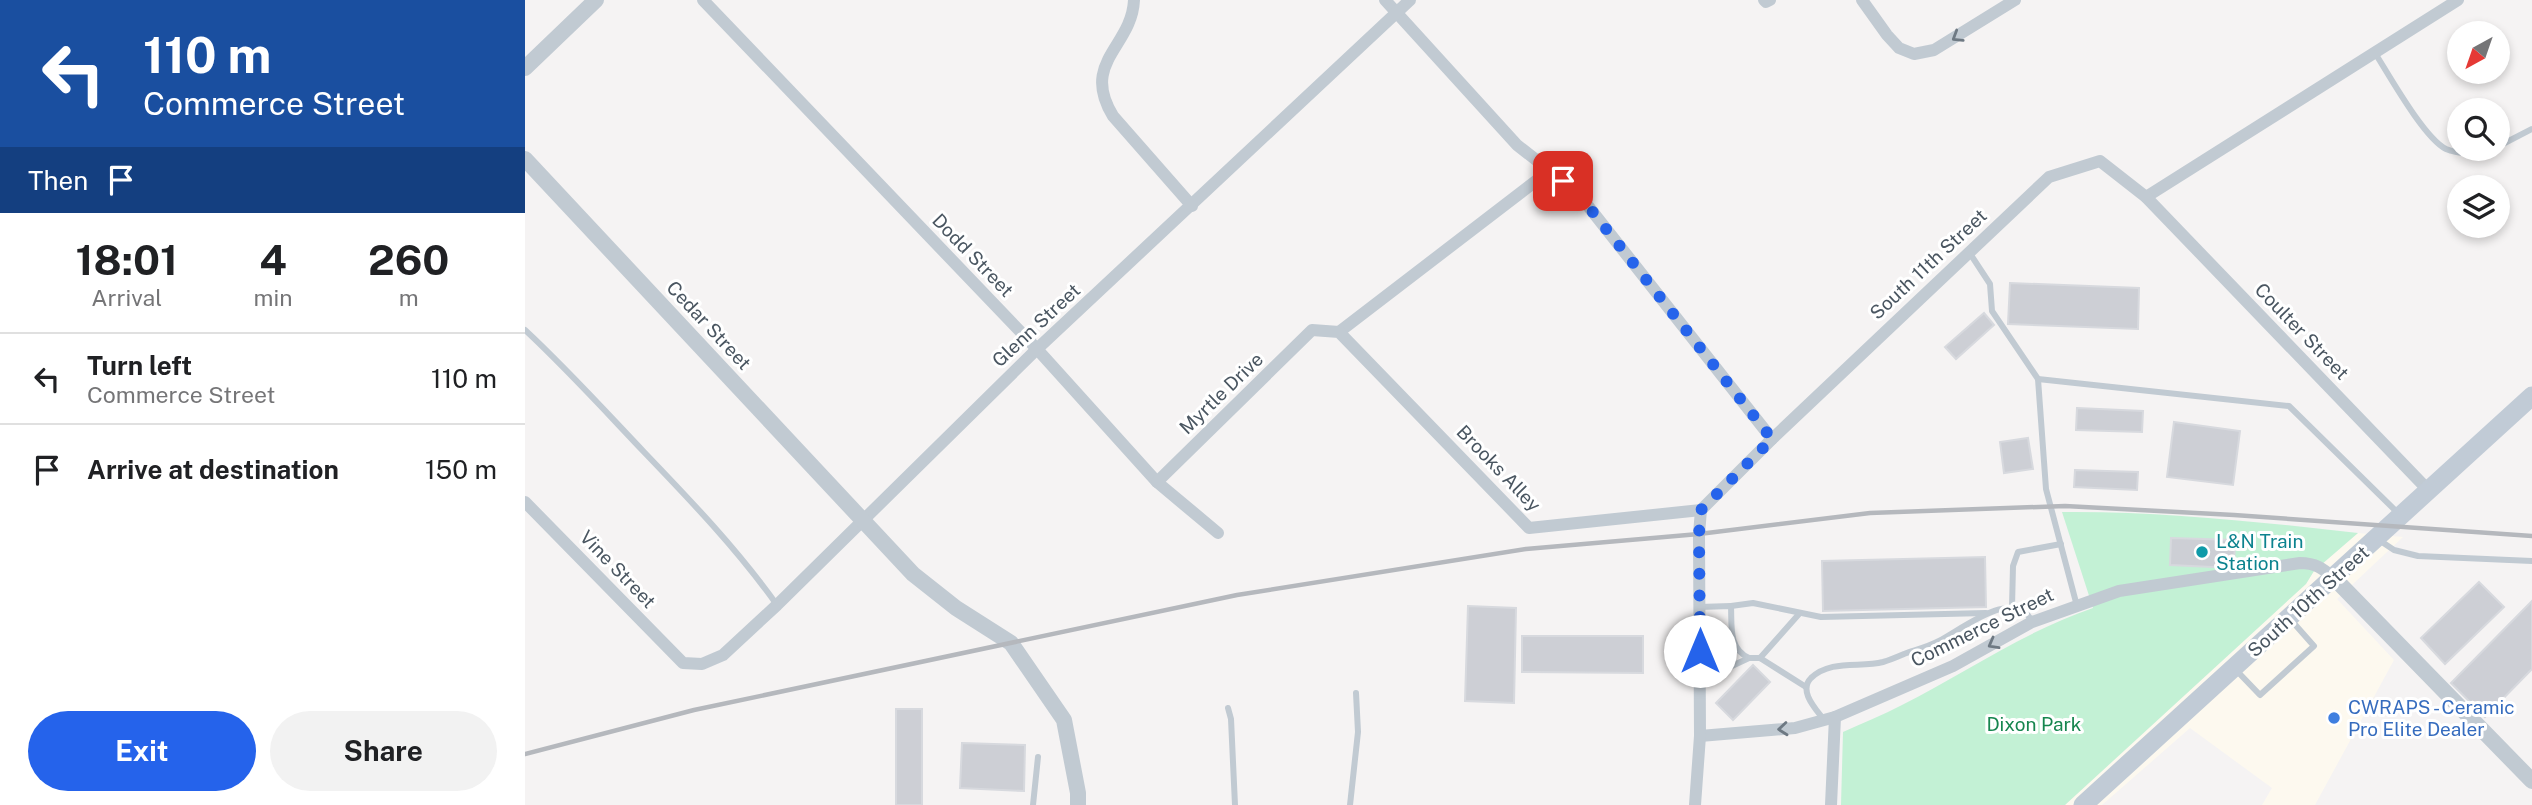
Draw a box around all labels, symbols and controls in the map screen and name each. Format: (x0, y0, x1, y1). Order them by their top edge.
north arrow (2447, 21, 2509, 84)
map controls (2447, 21, 2510, 238)
text: 110 m (143, 26, 271, 84)
icon: left (28, 28, 119, 119)
one-way arrow (1951, 28, 1964, 41)
text: Commerce Street (143, 85, 405, 122)
button: search (2447, 98, 2510, 161)
pin (1533, 151, 1593, 211)
icon: arrive (102, 161, 140, 199)
icon: arrive (1544, 162, 1582, 200)
text: Then (28, 165, 88, 196)
button: layers (2447, 175, 2510, 238)
street label: South 11th Street (1865, 204, 1991, 324)
street label: Dodd Street (928, 209, 1018, 301)
text: 18:01 (76, 235, 178, 284)
text: 4 (259, 235, 287, 284)
text: 260 (368, 235, 449, 284)
street label: Cedar Street (662, 276, 756, 374)
street label: Coulter Street (2251, 278, 2353, 384)
street label: Glenn Street (988, 279, 1084, 371)
text: Arrival (91, 284, 162, 311)
text: min (254, 284, 293, 311)
text: m (399, 284, 419, 311)
street label: Myrtle Drive (1175, 348, 1267, 438)
text: Turn left (87, 350, 192, 381)
icon: left (28, 360, 66, 398)
text: 110 m (431, 363, 497, 394)
text: Commerce Street (87, 381, 276, 408)
street label: Brooks Alley (1452, 420, 1546, 516)
icon: arrive (28, 451, 66, 489)
text: Arrive at destination (87, 454, 339, 485)
text: 150 m (425, 454, 497, 485)
street label: Vine Street (576, 526, 660, 612)
place label: L&N Train Station (2216, 530, 2303, 574)
street label: South 10th Street (2243, 541, 2373, 661)
marker: L&N Train Station (2194, 544, 2210, 560)
street label: Commerce Street (1907, 583, 2057, 671)
position arrow (1663, 614, 1737, 688)
one-way arrow (1988, 636, 2000, 649)
place label: CWRAPS - Ceramic Pro Elite Dealer (2348, 696, 2515, 740)
marker: CWRAPS - Ceramic Pro Elite Dealer (2326, 710, 2342, 726)
button: Exit (28, 711, 256, 791)
button: Share (270, 711, 497, 791)
park label: Dixon Park (1986, 713, 2082, 735)
one-way arrow (1777, 721, 1788, 736)

